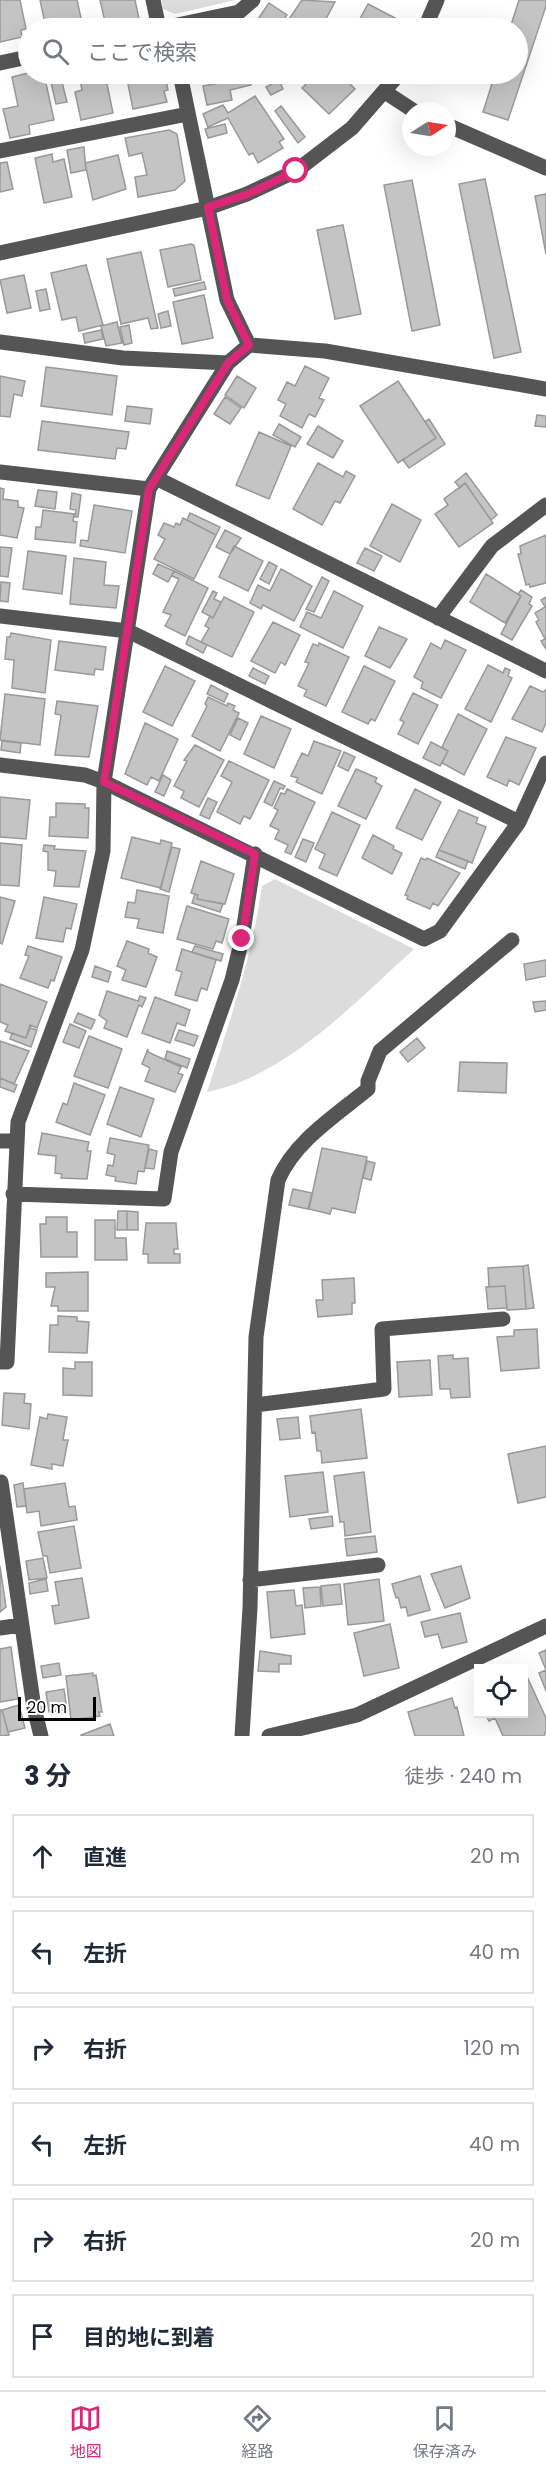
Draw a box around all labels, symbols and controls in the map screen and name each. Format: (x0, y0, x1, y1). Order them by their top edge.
search box (18, 18, 528, 84)
icon: search (39, 35, 72, 68)
text: ここで検索 (87, 37, 197, 68)
north arrow (402, 102, 456, 156)
route start (282, 157, 308, 183)
route end (228, 925, 254, 951)
map controls (474, 1664, 528, 1718)
button: locate (474, 1664, 528, 1718)
scale bar (18, 1694, 96, 1722)
text: 20 m (27, 1696, 67, 1719)
text: 3 分 (24, 1758, 71, 1794)
text: 徒歩 · 240 m (405, 1762, 522, 1790)
icon: ahead (26, 1840, 59, 1873)
text: 直進 (83, 1842, 127, 1873)
text: 20 m (470, 1842, 520, 1870)
icon: left (26, 1936, 59, 1969)
text: 左折 (83, 1938, 127, 1969)
text: 40 m (469, 1938, 520, 1966)
icon: right (26, 2032, 59, 2065)
text: 右折 (83, 2034, 127, 2065)
text: 120 m (464, 2034, 520, 2062)
icon: left (26, 2128, 59, 2161)
text: 左折 (83, 2130, 127, 2161)
text: 40 m (469, 2130, 520, 2158)
icon: right (26, 2224, 59, 2257)
text: 右折 (83, 2226, 127, 2257)
text: 20 m (470, 2226, 520, 2254)
icon: arrive (26, 2320, 59, 2353)
text: 目的地に到着 (83, 2322, 215, 2353)
tab: 地図 (69, 2402, 102, 2464)
tab: 経路 (241, 2402, 274, 2464)
tab: 保存済み (413, 2402, 477, 2464)

